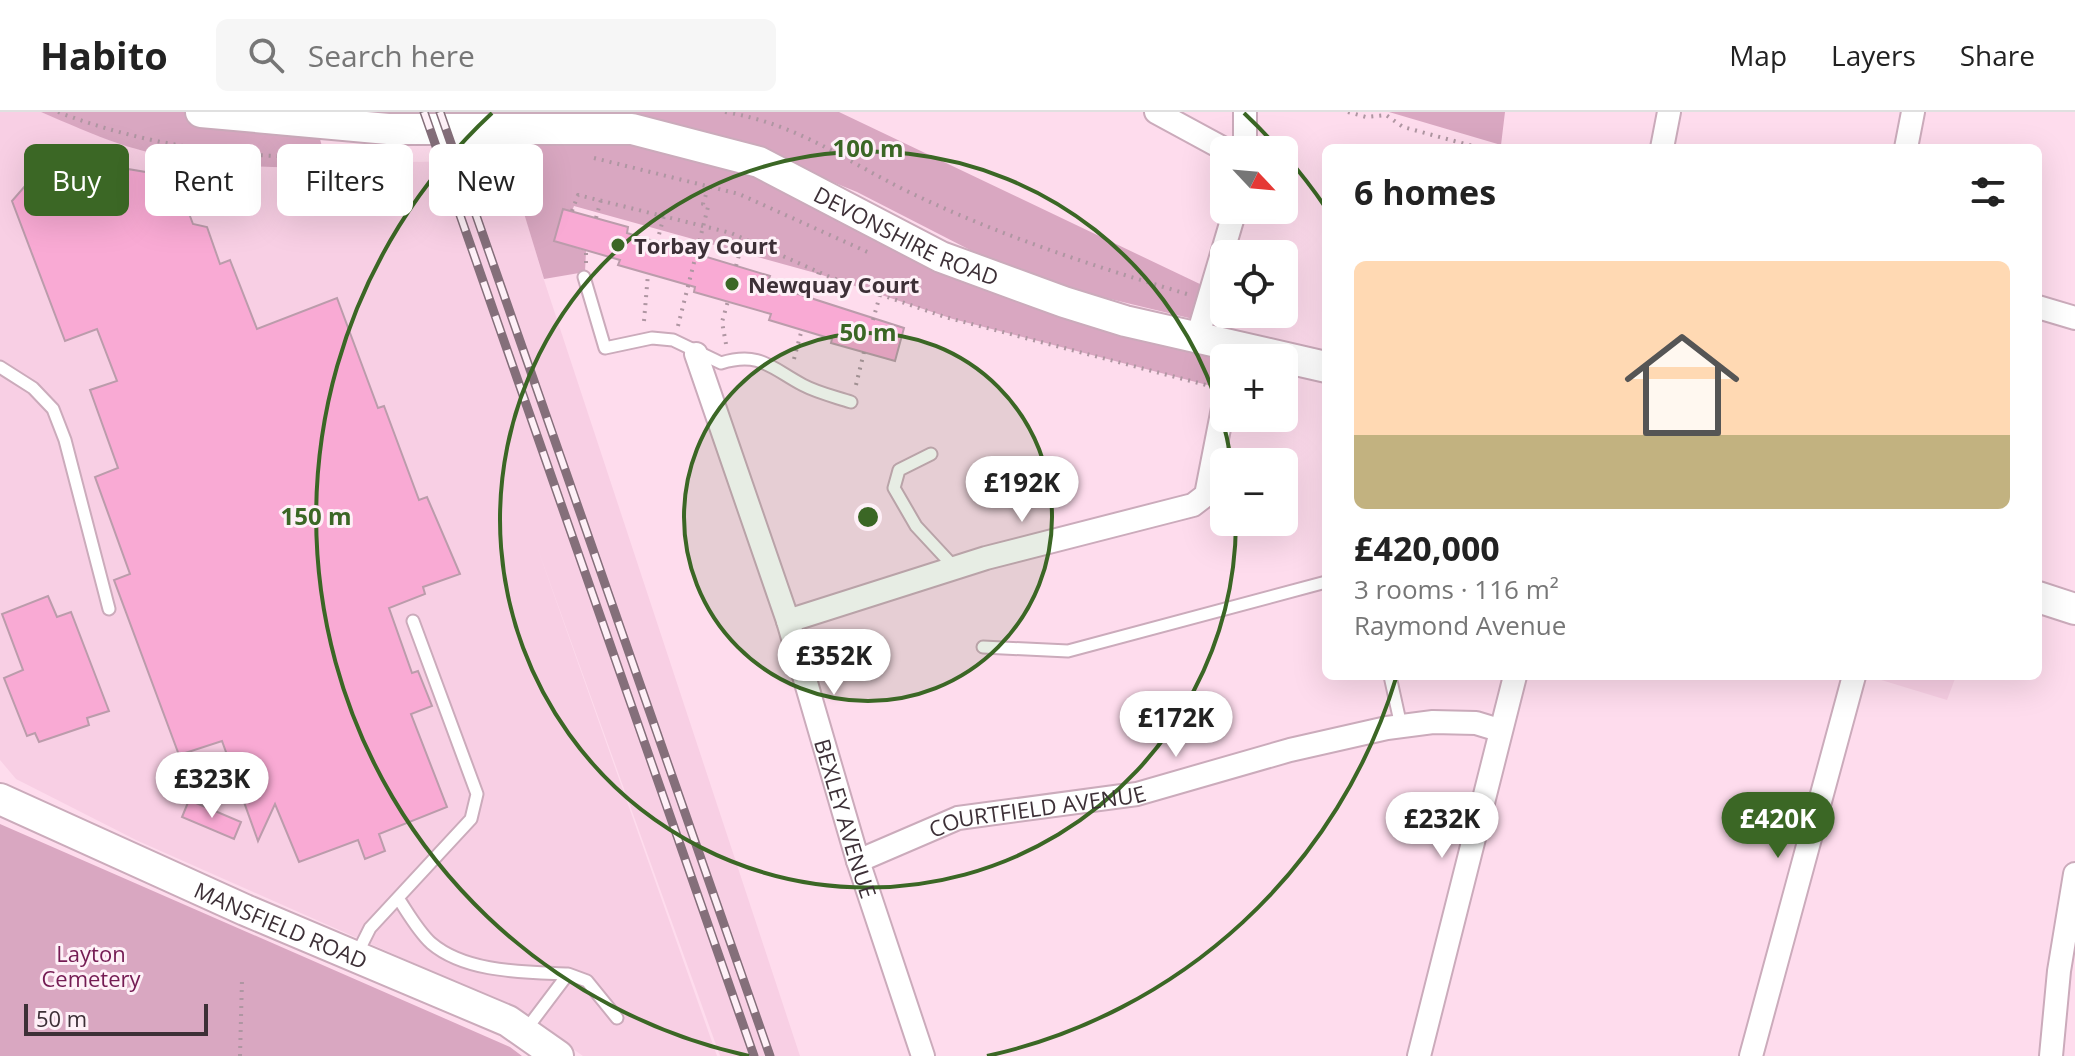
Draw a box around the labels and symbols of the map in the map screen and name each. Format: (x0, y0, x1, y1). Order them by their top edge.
text: 100 m (833, 131, 903, 164)
north arrow (1210, 136, 1298, 224)
street label: DEVONSHIRE ROAD (809, 178, 1003, 292)
place label: Torbay Court (634, 230, 777, 260)
marker: Torbay Court (609, 236, 627, 254)
place label: Newquay Court (748, 269, 919, 299)
marker: Newquay Court (723, 275, 741, 293)
text: 50 m (839, 315, 897, 348)
pin: £192K (966, 456, 1078, 524)
text: 150 m (281, 499, 351, 532)
centre of rings (854, 503, 882, 531)
pin: £352K (778, 629, 890, 697)
pin: £172K (1120, 691, 1232, 759)
street label: BEXLEY AVENUE (808, 735, 884, 902)
pin: £323K (156, 752, 268, 820)
street label: COURTFIELD AVENUE (924, 777, 1149, 844)
pin: £232K (1386, 792, 1498, 860)
pin: £420K (1722, 792, 1834, 860)
street label: MANSFIELD ROAD (190, 874, 372, 975)
park label: Layton Cemetery (41, 938, 142, 993)
scale bar (24, 1000, 208, 1036)

